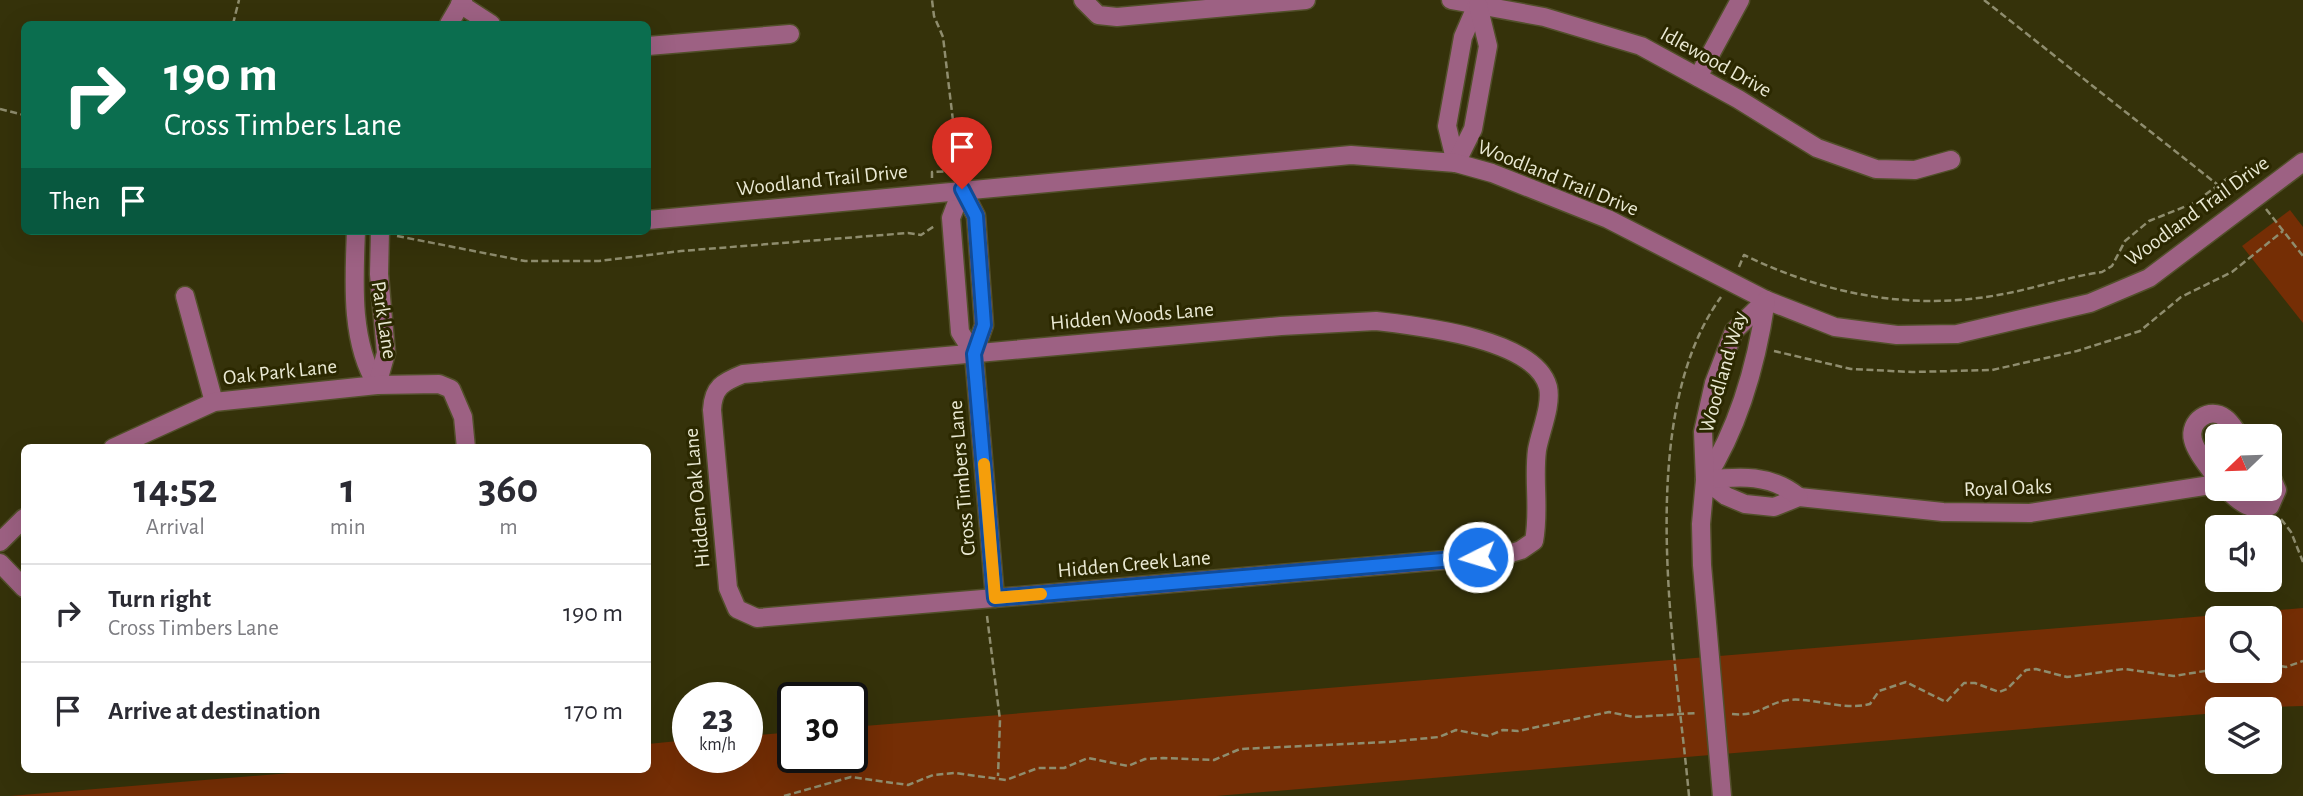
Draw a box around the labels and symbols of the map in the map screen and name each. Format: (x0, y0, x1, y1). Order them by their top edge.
street label: Idlewood Drive (1657, 23, 1775, 101)
pin (932, 117, 992, 189)
street label: Woodland Trail Drive (1474, 136, 1642, 220)
street label: Woodland Trail Drive (2121, 152, 2273, 270)
street label: Woodland Trail Drive (735, 161, 909, 199)
street label: Park Lane (367, 280, 401, 360)
street label: Hidden Woods Lane (1049, 298, 1215, 334)
street label: Woodland Way (1696, 309, 1750, 435)
street label: Oak Park Lane (222, 356, 338, 388)
street label: Cross Timbers Lane (945, 399, 979, 557)
north arrow (2205, 424, 2282, 500)
street label: Hidden Oak Lane (680, 427, 714, 569)
street label: Royal Oaks (1964, 476, 2052, 500)
position arrow (1441, 520, 1515, 594)
street label: Hidden Creek Lane (1057, 547, 1211, 581)
speed limit sign: 30 (777, 682, 868, 773)

